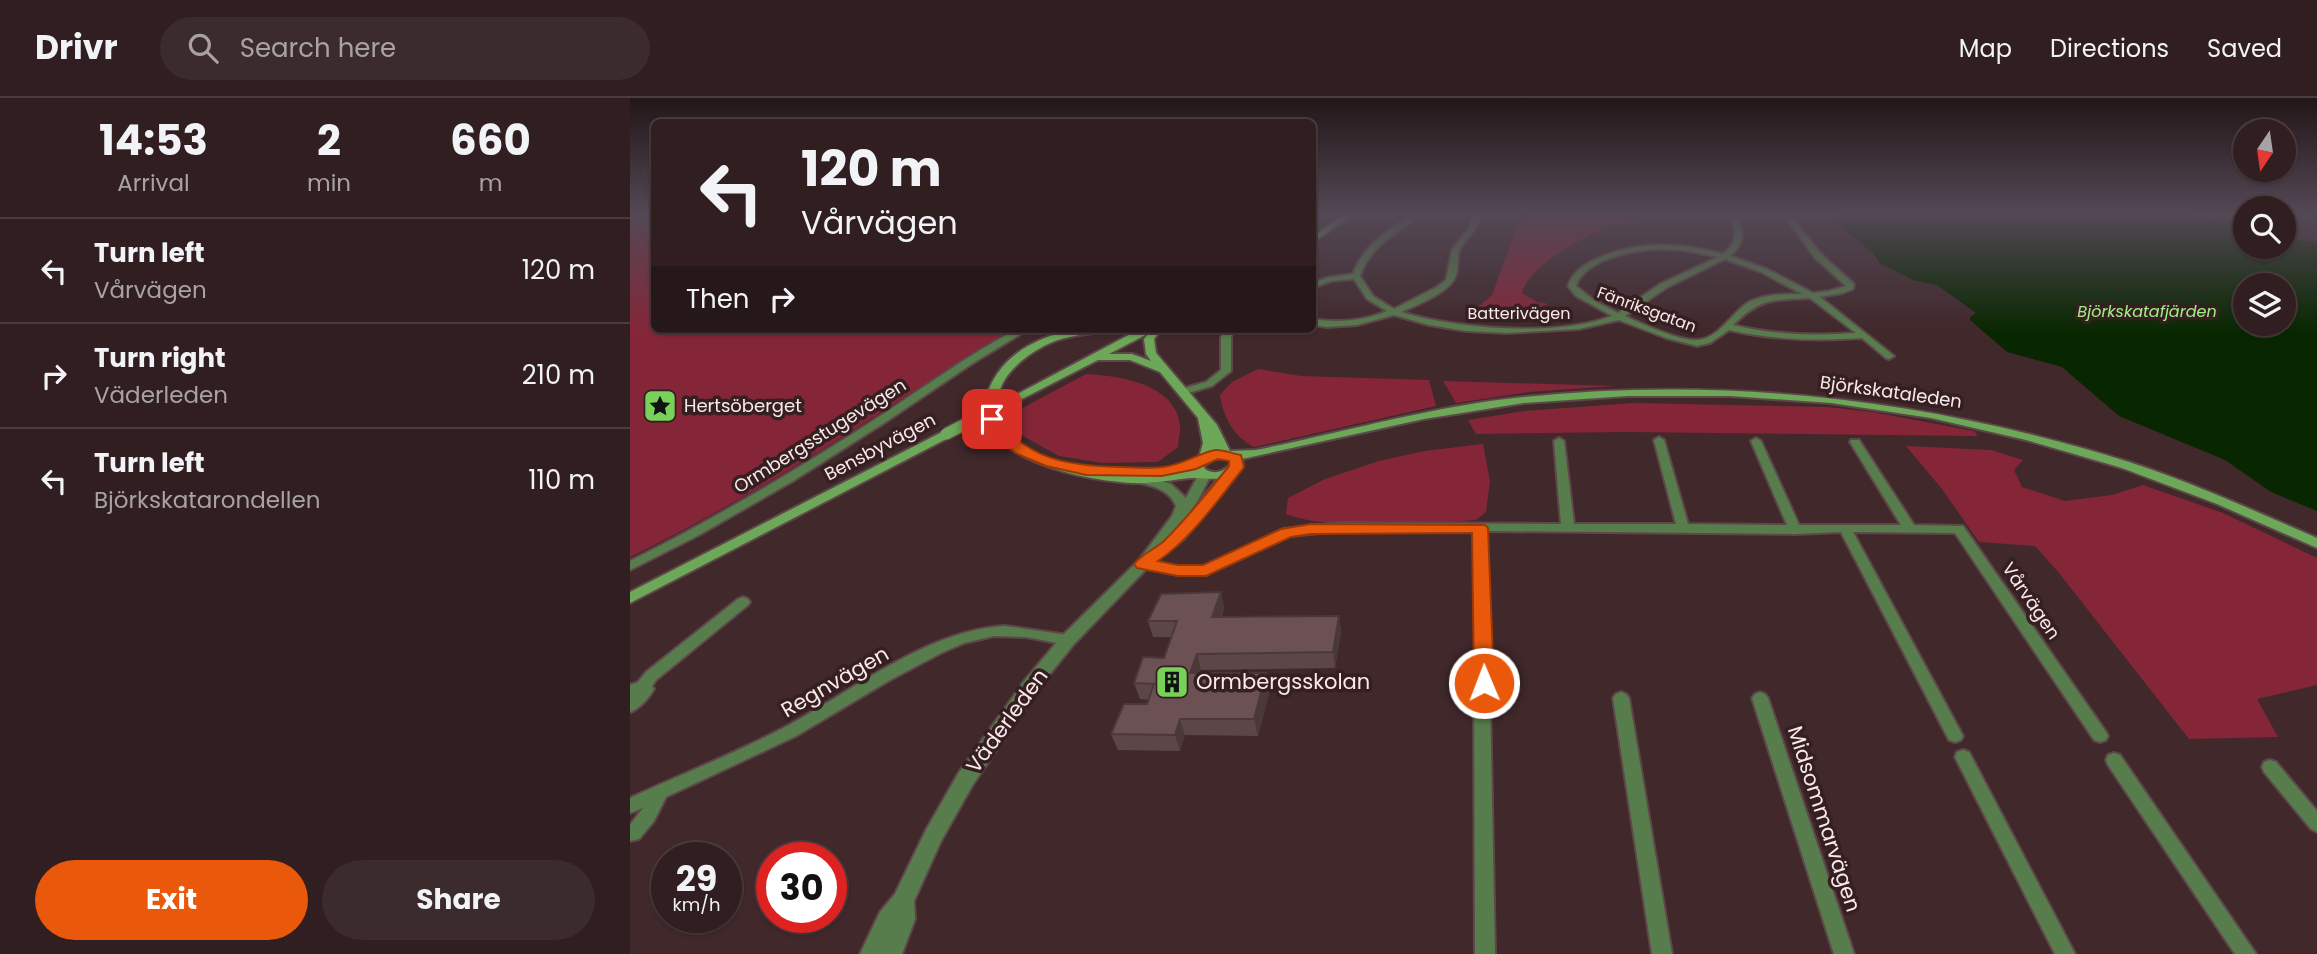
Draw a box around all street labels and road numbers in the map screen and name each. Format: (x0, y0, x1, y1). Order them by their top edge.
street label: Fänriksgatan (1594, 281, 1700, 338)
street label: Batterivägen (1468, 302, 1570, 325)
street label: Björkskataleden (1819, 369, 1964, 414)
street label: Ormbergsstugevägen (729, 372, 911, 499)
street label: Bensbyvägen (820, 407, 940, 486)
street label: Vårvägen (1996, 557, 2066, 644)
street label: Regnvägen (776, 639, 894, 724)
street label: Väderleden (959, 663, 1054, 779)
street label: Midsommarvägen (1781, 722, 1868, 915)

